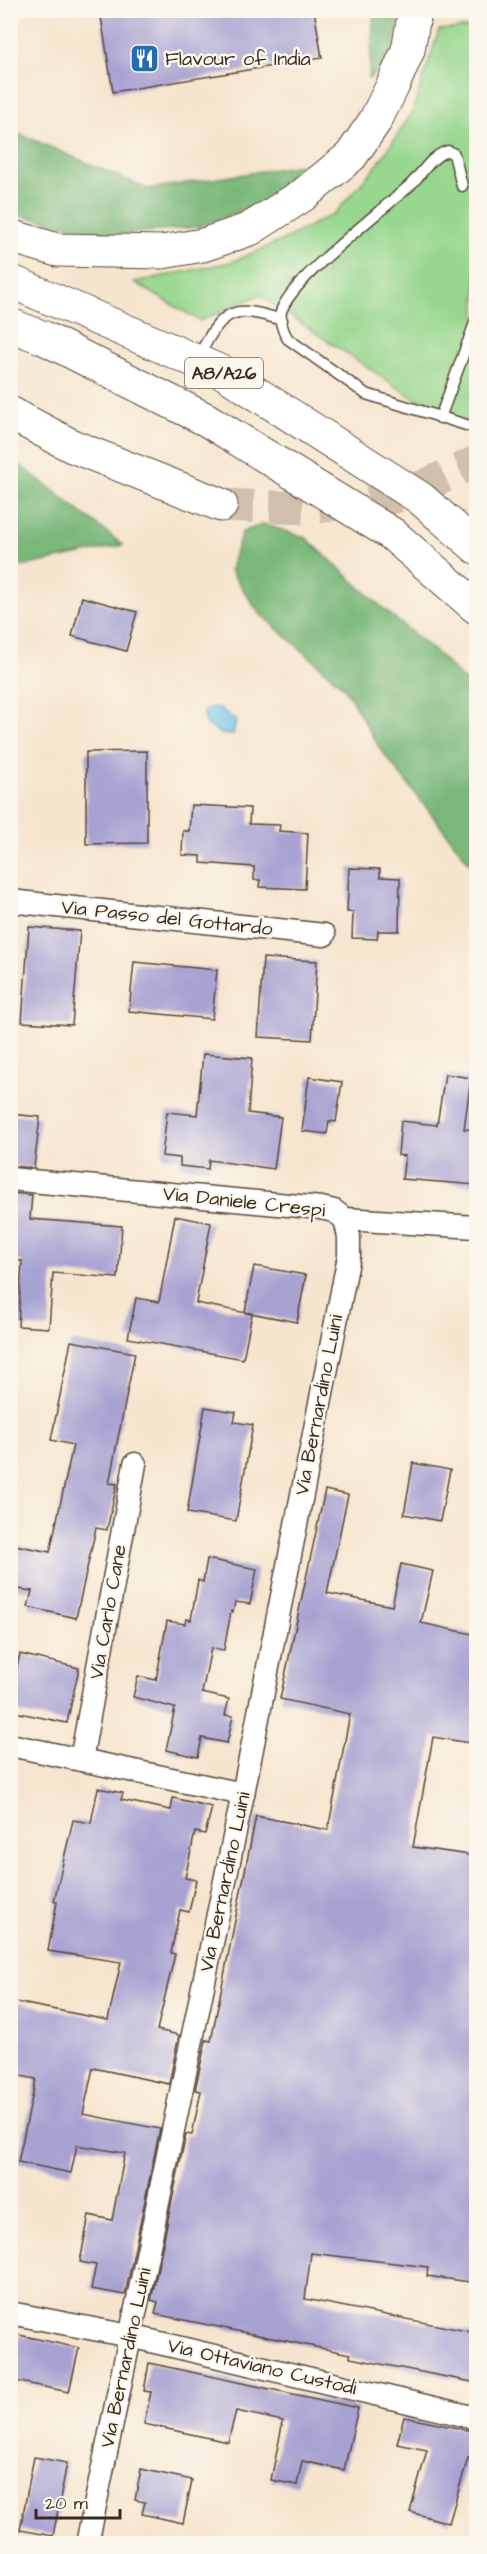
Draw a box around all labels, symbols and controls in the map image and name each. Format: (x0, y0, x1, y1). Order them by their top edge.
restaurant icon: Flavour of India (128, 43, 160, 75)
place label: Flavour of India (165, 45, 311, 73)
road number: A8/A26 (185, 358, 263, 388)
street label: Via Passo del Gottardo (60, 893, 274, 943)
street label: Via Daniele Crespi (162, 1180, 326, 1224)
street label: Via Bernardino Luini (288, 1312, 350, 1498)
street label: Via Carlo Cane (82, 1542, 134, 1682)
street label: Via Bernardino Luini (192, 1789, 258, 1975)
street label: Via Bernardino Luini (93, 2265, 159, 2451)
street label: Via Ottaviano Custodi (165, 2332, 359, 2402)
scale bar (36, 2482, 120, 2520)
text: 20 m (45, 2491, 88, 2516)

